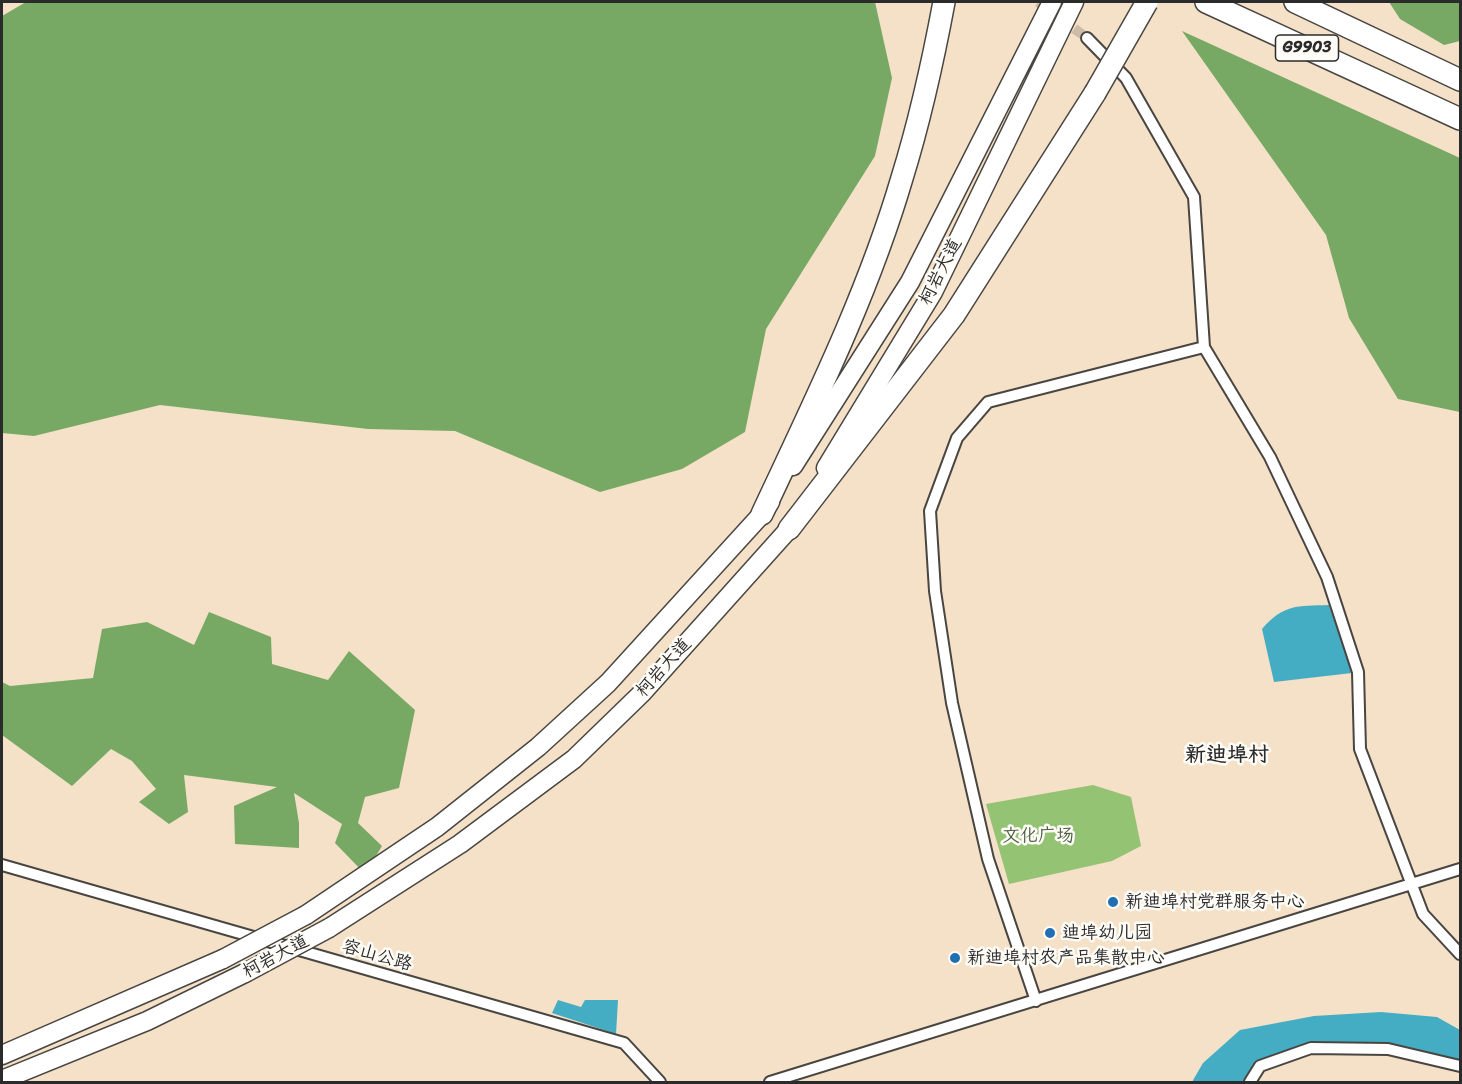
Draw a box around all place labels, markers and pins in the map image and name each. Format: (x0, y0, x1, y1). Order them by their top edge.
place label: 新迪埠村党群服务中心 (1125, 891, 1305, 913)
marker: 新迪埠村党群服务中心 (1106, 895, 1120, 909)
place label: 迪埠幼儿园 (1062, 922, 1152, 944)
marker: 迪埠幼儿园 (1043, 926, 1057, 940)
place label: 新迪埠村农产品集散中心 (967, 947, 1165, 969)
marker: 新迪埠村农产品集散中心 (948, 951, 962, 965)

